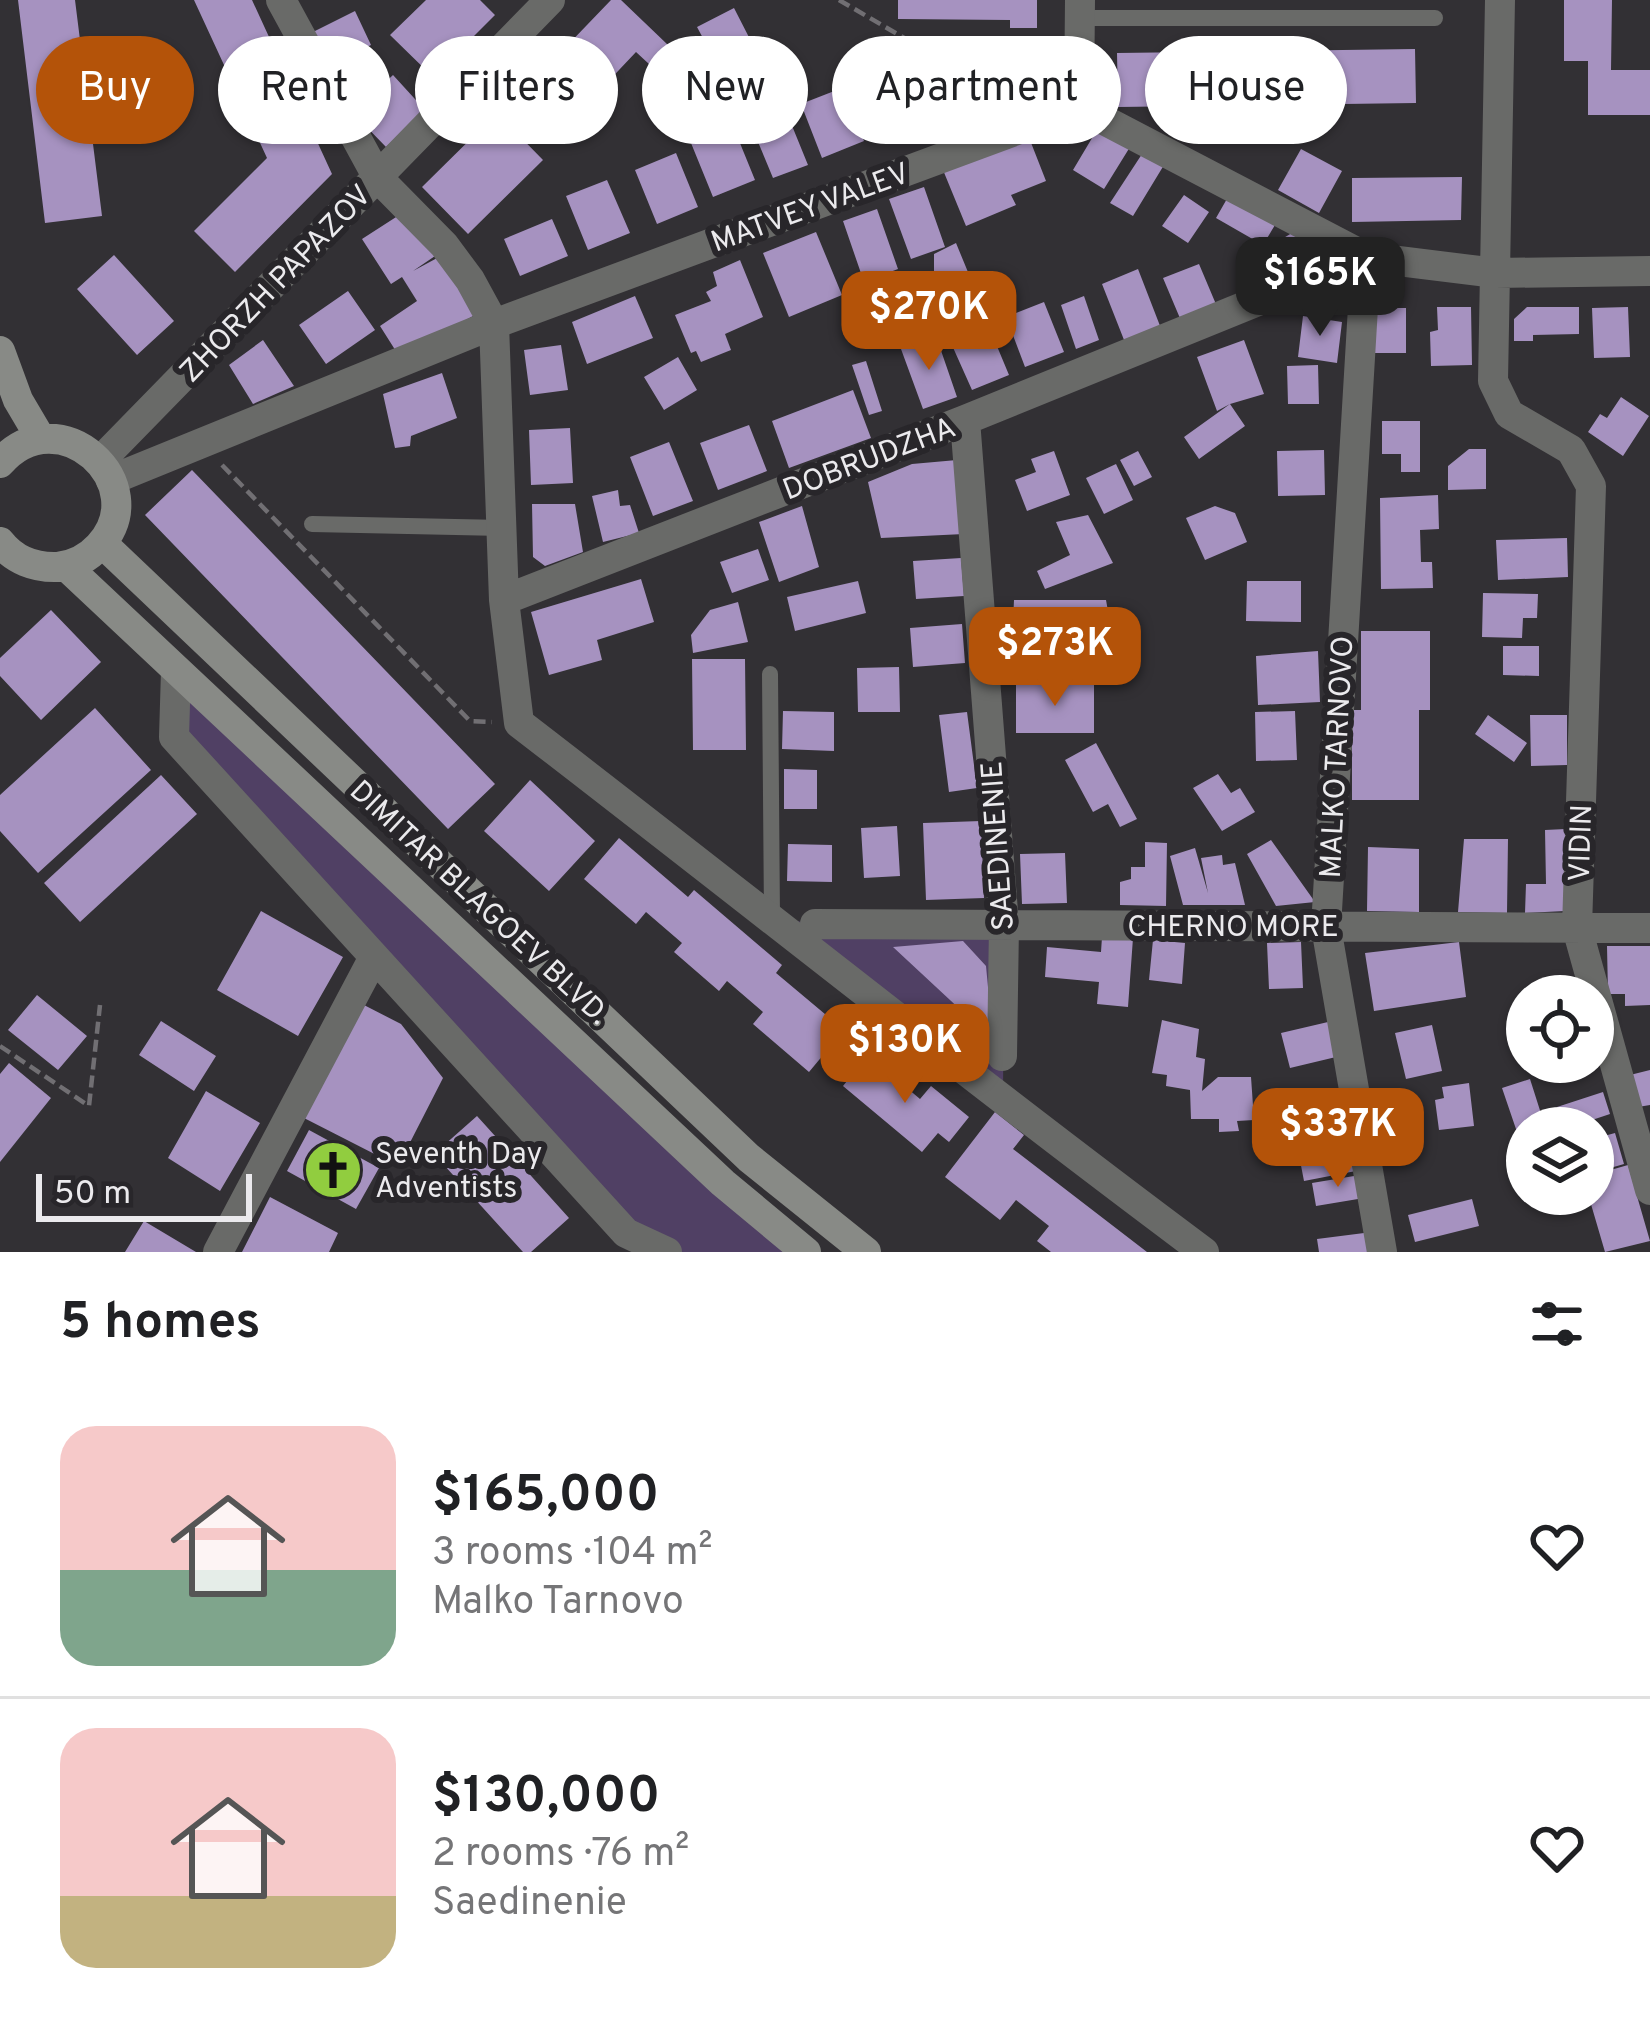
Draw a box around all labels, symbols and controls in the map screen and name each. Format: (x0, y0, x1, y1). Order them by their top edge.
chip: Buy (36, 36, 194, 144)
chip: Rent (218, 36, 391, 144)
chip: Filters (415, 36, 618, 144)
chip: New (642, 36, 808, 144)
chip: Apartment (832, 36, 1121, 144)
chip: House (1145, 36, 1347, 144)
street label: MATVEY VALEV (707, 156, 915, 262)
street label: ZHORZH PAPAZOV (173, 178, 381, 391)
pin: $165K (1236, 237, 1404, 339)
text: $165K (1263, 251, 1377, 300)
pin: $270K (845, 271, 1013, 373)
text: $270K (868, 285, 990, 334)
street label: DOBRUDZHA (778, 410, 962, 510)
pin: $273K (971, 607, 1139, 709)
text: $273K (996, 621, 1114, 670)
street label: MALKO TARNOVO (1314, 635, 1363, 879)
street label: SAEDINENIE (975, 760, 1024, 932)
street label: DIMITAR BLAGOEV BLVD. (341, 774, 616, 1034)
street label: VIDIN (1563, 804, 1602, 883)
street label: CHERNO MORE (1127, 910, 1339, 947)
map controls (1506, 975, 1614, 1215)
button: locate (1506, 975, 1614, 1083)
pin: $130K (821, 1004, 989, 1106)
text: $130K (847, 1018, 963, 1067)
pin: $337K (1254, 1088, 1422, 1190)
text: $337K (1279, 1102, 1397, 1151)
button: layers (1506, 1107, 1614, 1215)
place label: Seventh Day Adventists (375, 1137, 542, 1208)
church icon: Seventh Day Adventists (302, 1139, 364, 1201)
scale bar (36, 1168, 252, 1221)
text: 50 m (54, 1174, 131, 1216)
icon: filters (1524, 1291, 1590, 1357)
text: 5 homes (60, 1292, 261, 1357)
text: $165,000 (432, 1465, 659, 1530)
icon: home (156, 1474, 300, 1618)
icon: heart (1524, 1513, 1590, 1579)
text: 3 rooms · 104 m² (432, 1530, 713, 1579)
text: Malko Tarnovo (432, 1579, 684, 1628)
text: $130,000 (432, 1766, 660, 1831)
icon: home (156, 1776, 300, 1920)
icon: heart (1524, 1815, 1590, 1881)
text: 2 rooms · 76 m² (432, 1831, 689, 1880)
text: Saedinenie (432, 1880, 627, 1929)

